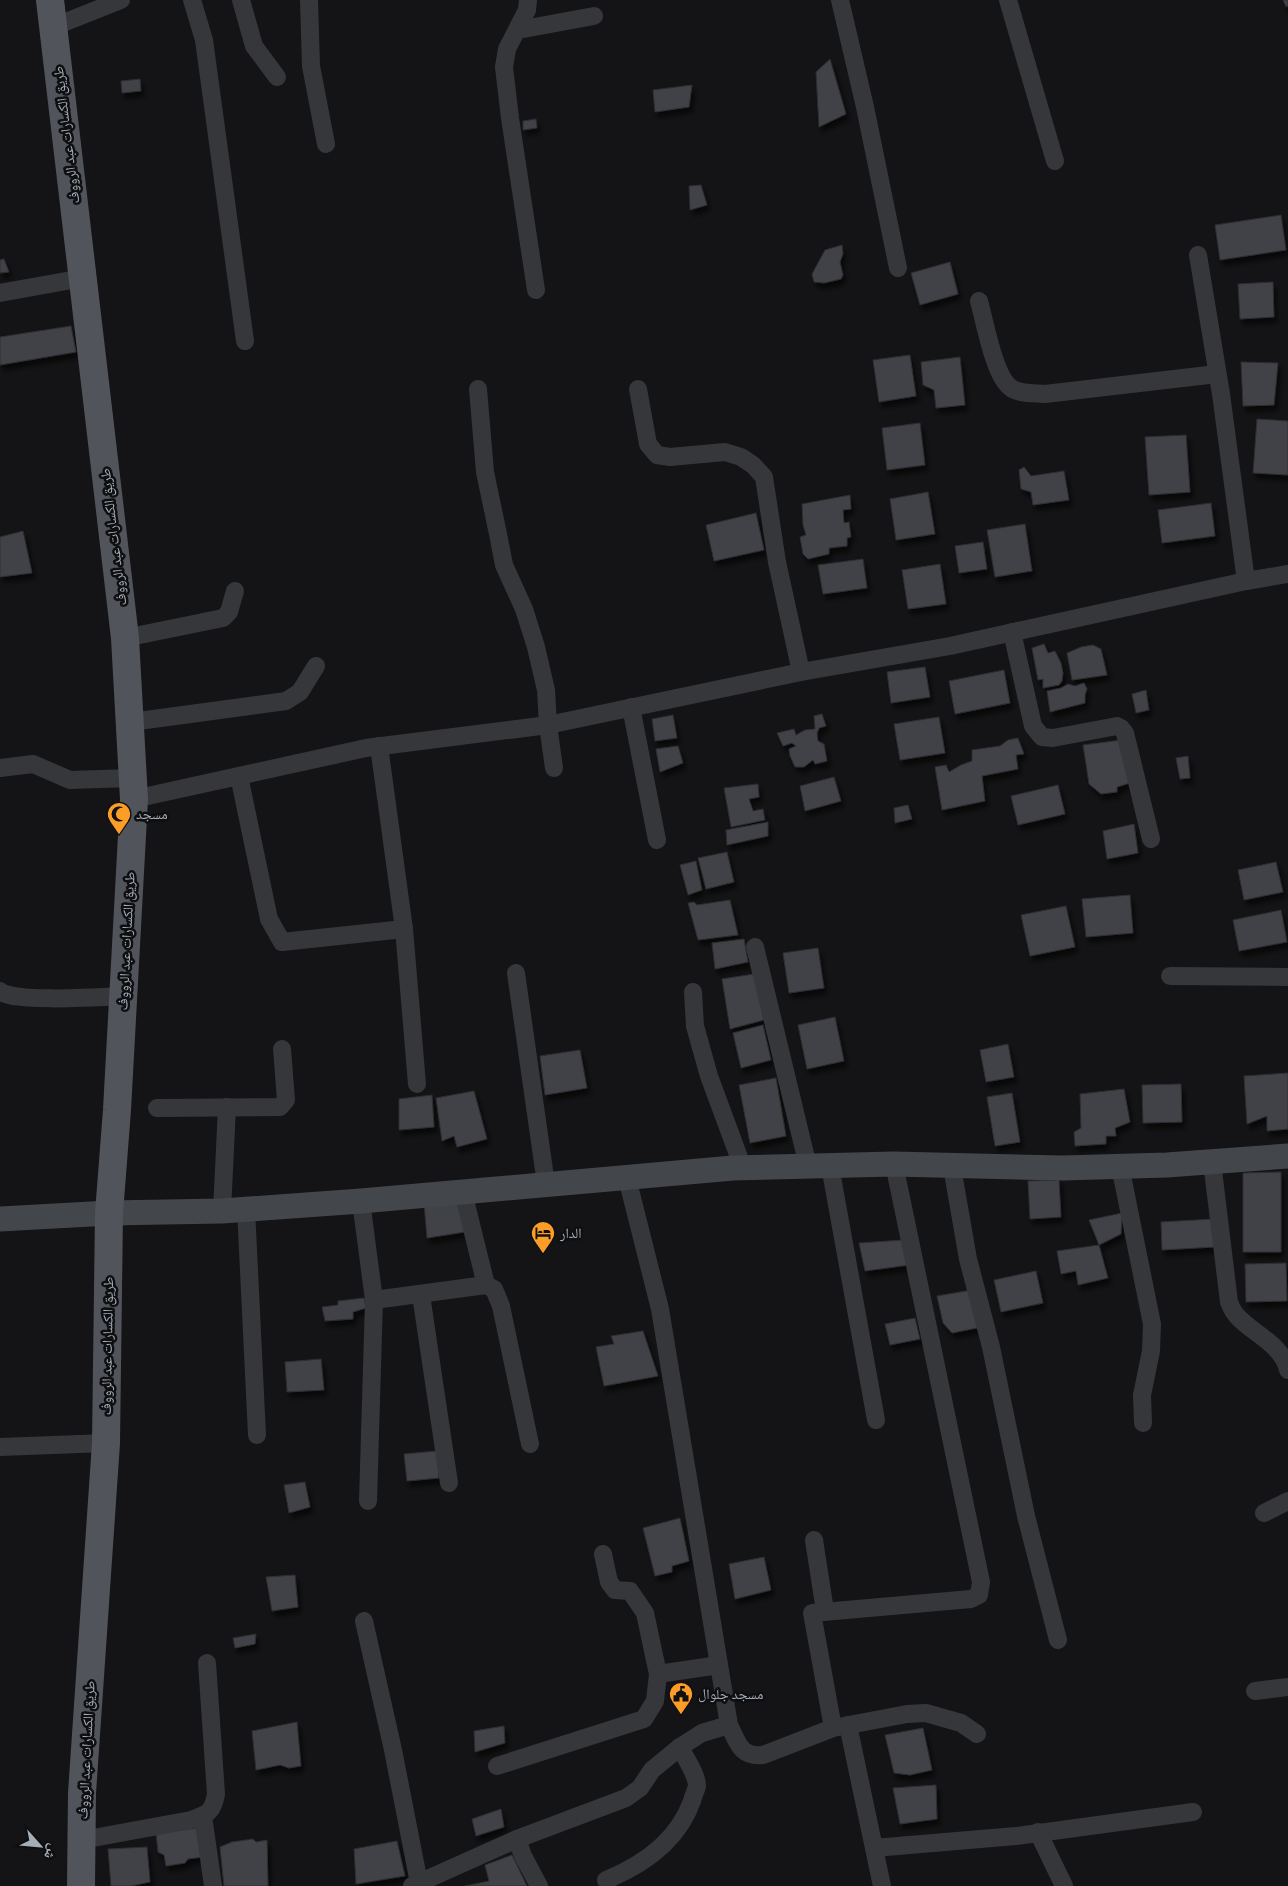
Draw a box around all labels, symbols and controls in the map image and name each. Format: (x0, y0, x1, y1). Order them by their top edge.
street label: طريق الكسارات عبد الرووف (50, 65, 84, 205)
street label: طريق الكسارات عبد الرووف (97, 467, 131, 607)
mosque icon: مسجد (106, 801, 132, 835)
place label: مسجد (136, 806, 168, 823)
street label: طريق الكسارات عبد الرووف (114, 871, 140, 1011)
hotel icon: الدار (530, 1220, 556, 1254)
place label: الدار (559, 1225, 582, 1242)
street label: طريق الكسارات عبد الرووف (98, 1277, 118, 1415)
street label: طريق الكسارات عبد الرووف (74, 1680, 100, 1820)
public building icon: مسجد جلوال (668, 1681, 694, 1715)
place label: مسجد جلوال (698, 1686, 764, 1703)
north arrow (15, 1821, 65, 1871)
text: ش (40, 1841, 62, 1862)

